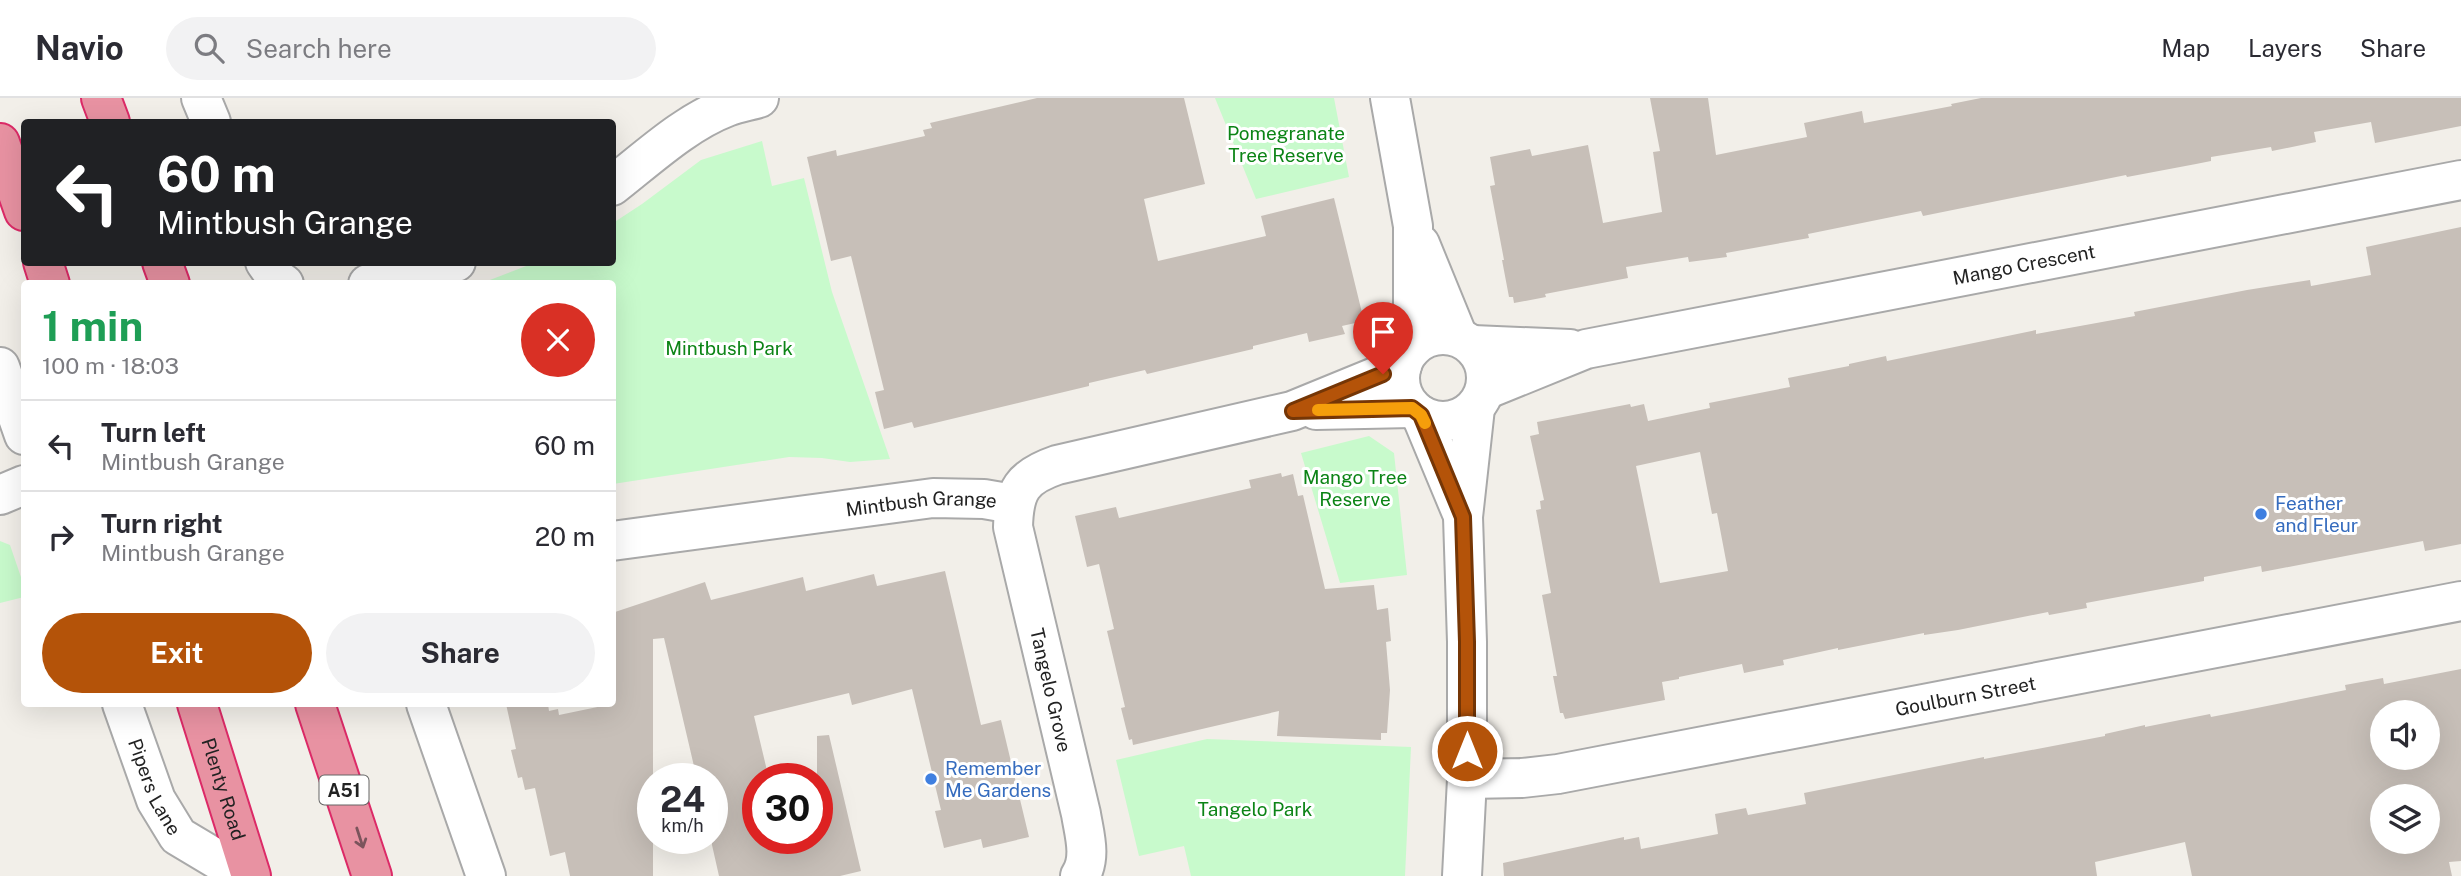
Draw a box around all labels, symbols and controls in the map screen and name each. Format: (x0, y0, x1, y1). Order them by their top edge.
search box (166, 17, 656, 80)
text: Navio (35, 29, 124, 67)
icon: search (190, 29, 228, 67)
text: Search here (246, 33, 392, 64)
text: Map (2161, 34, 2210, 62)
text: Layers (2248, 34, 2322, 62)
text: Share (2360, 34, 2426, 62)
park label: Pomegranate Tree Reserve (1227, 122, 1345, 166)
text: 60 m (157, 145, 276, 203)
icon: left (42, 147, 133, 238)
text: Mintbush Grange (157, 204, 413, 241)
street label: Mango Crescent (1951, 240, 2097, 289)
text: 1 min (42, 301, 143, 350)
pin (1353, 302, 1413, 374)
button: close (521, 303, 595, 377)
icon: arrive (1364, 313, 1402, 351)
park label: Mintbush Park (665, 337, 793, 359)
text: 100 m · 18:03 (42, 352, 179, 379)
text: Turn left (101, 417, 206, 448)
icon: left (42, 427, 80, 465)
text: 60 m (534, 430, 595, 461)
text: Mintbush Grange (101, 448, 285, 475)
park label: Mango Tree Reserve (1303, 466, 1407, 510)
street label: Mintbush Grange (844, 487, 999, 521)
place label: Feather and Fleur (2275, 492, 2358, 536)
marker: Feather and Fleur (2253, 506, 2269, 522)
text: Turn right (101, 508, 223, 539)
icon: right (42, 518, 80, 556)
text: 20 m (535, 521, 595, 552)
text: Mintbush Grange (101, 539, 285, 566)
button: Exit (42, 613, 312, 693)
button: Share (326, 613, 595, 693)
street label: Tangelo Grove (1026, 626, 1076, 754)
street label: Goulburn Street (1893, 672, 2037, 720)
map controls (2370, 700, 2440, 854)
button: sound (2370, 700, 2440, 770)
position arrow (1430, 714, 1504, 788)
street label: Pipers Lane (124, 735, 186, 839)
street label: Plenty Road (197, 735, 250, 843)
place label: Remember Me Gardens (945, 757, 1051, 801)
speed limit sign: 30 (742, 763, 833, 854)
marker: Remember Me Gardens (923, 771, 939, 787)
road number: A51 (320, 776, 368, 804)
text: 24 (660, 779, 705, 820)
button: layers (2370, 784, 2440, 854)
park label: Tangelo Park (1198, 798, 1313, 820)
text: km/h (661, 815, 704, 836)
one-way arrow (354, 827, 367, 849)

